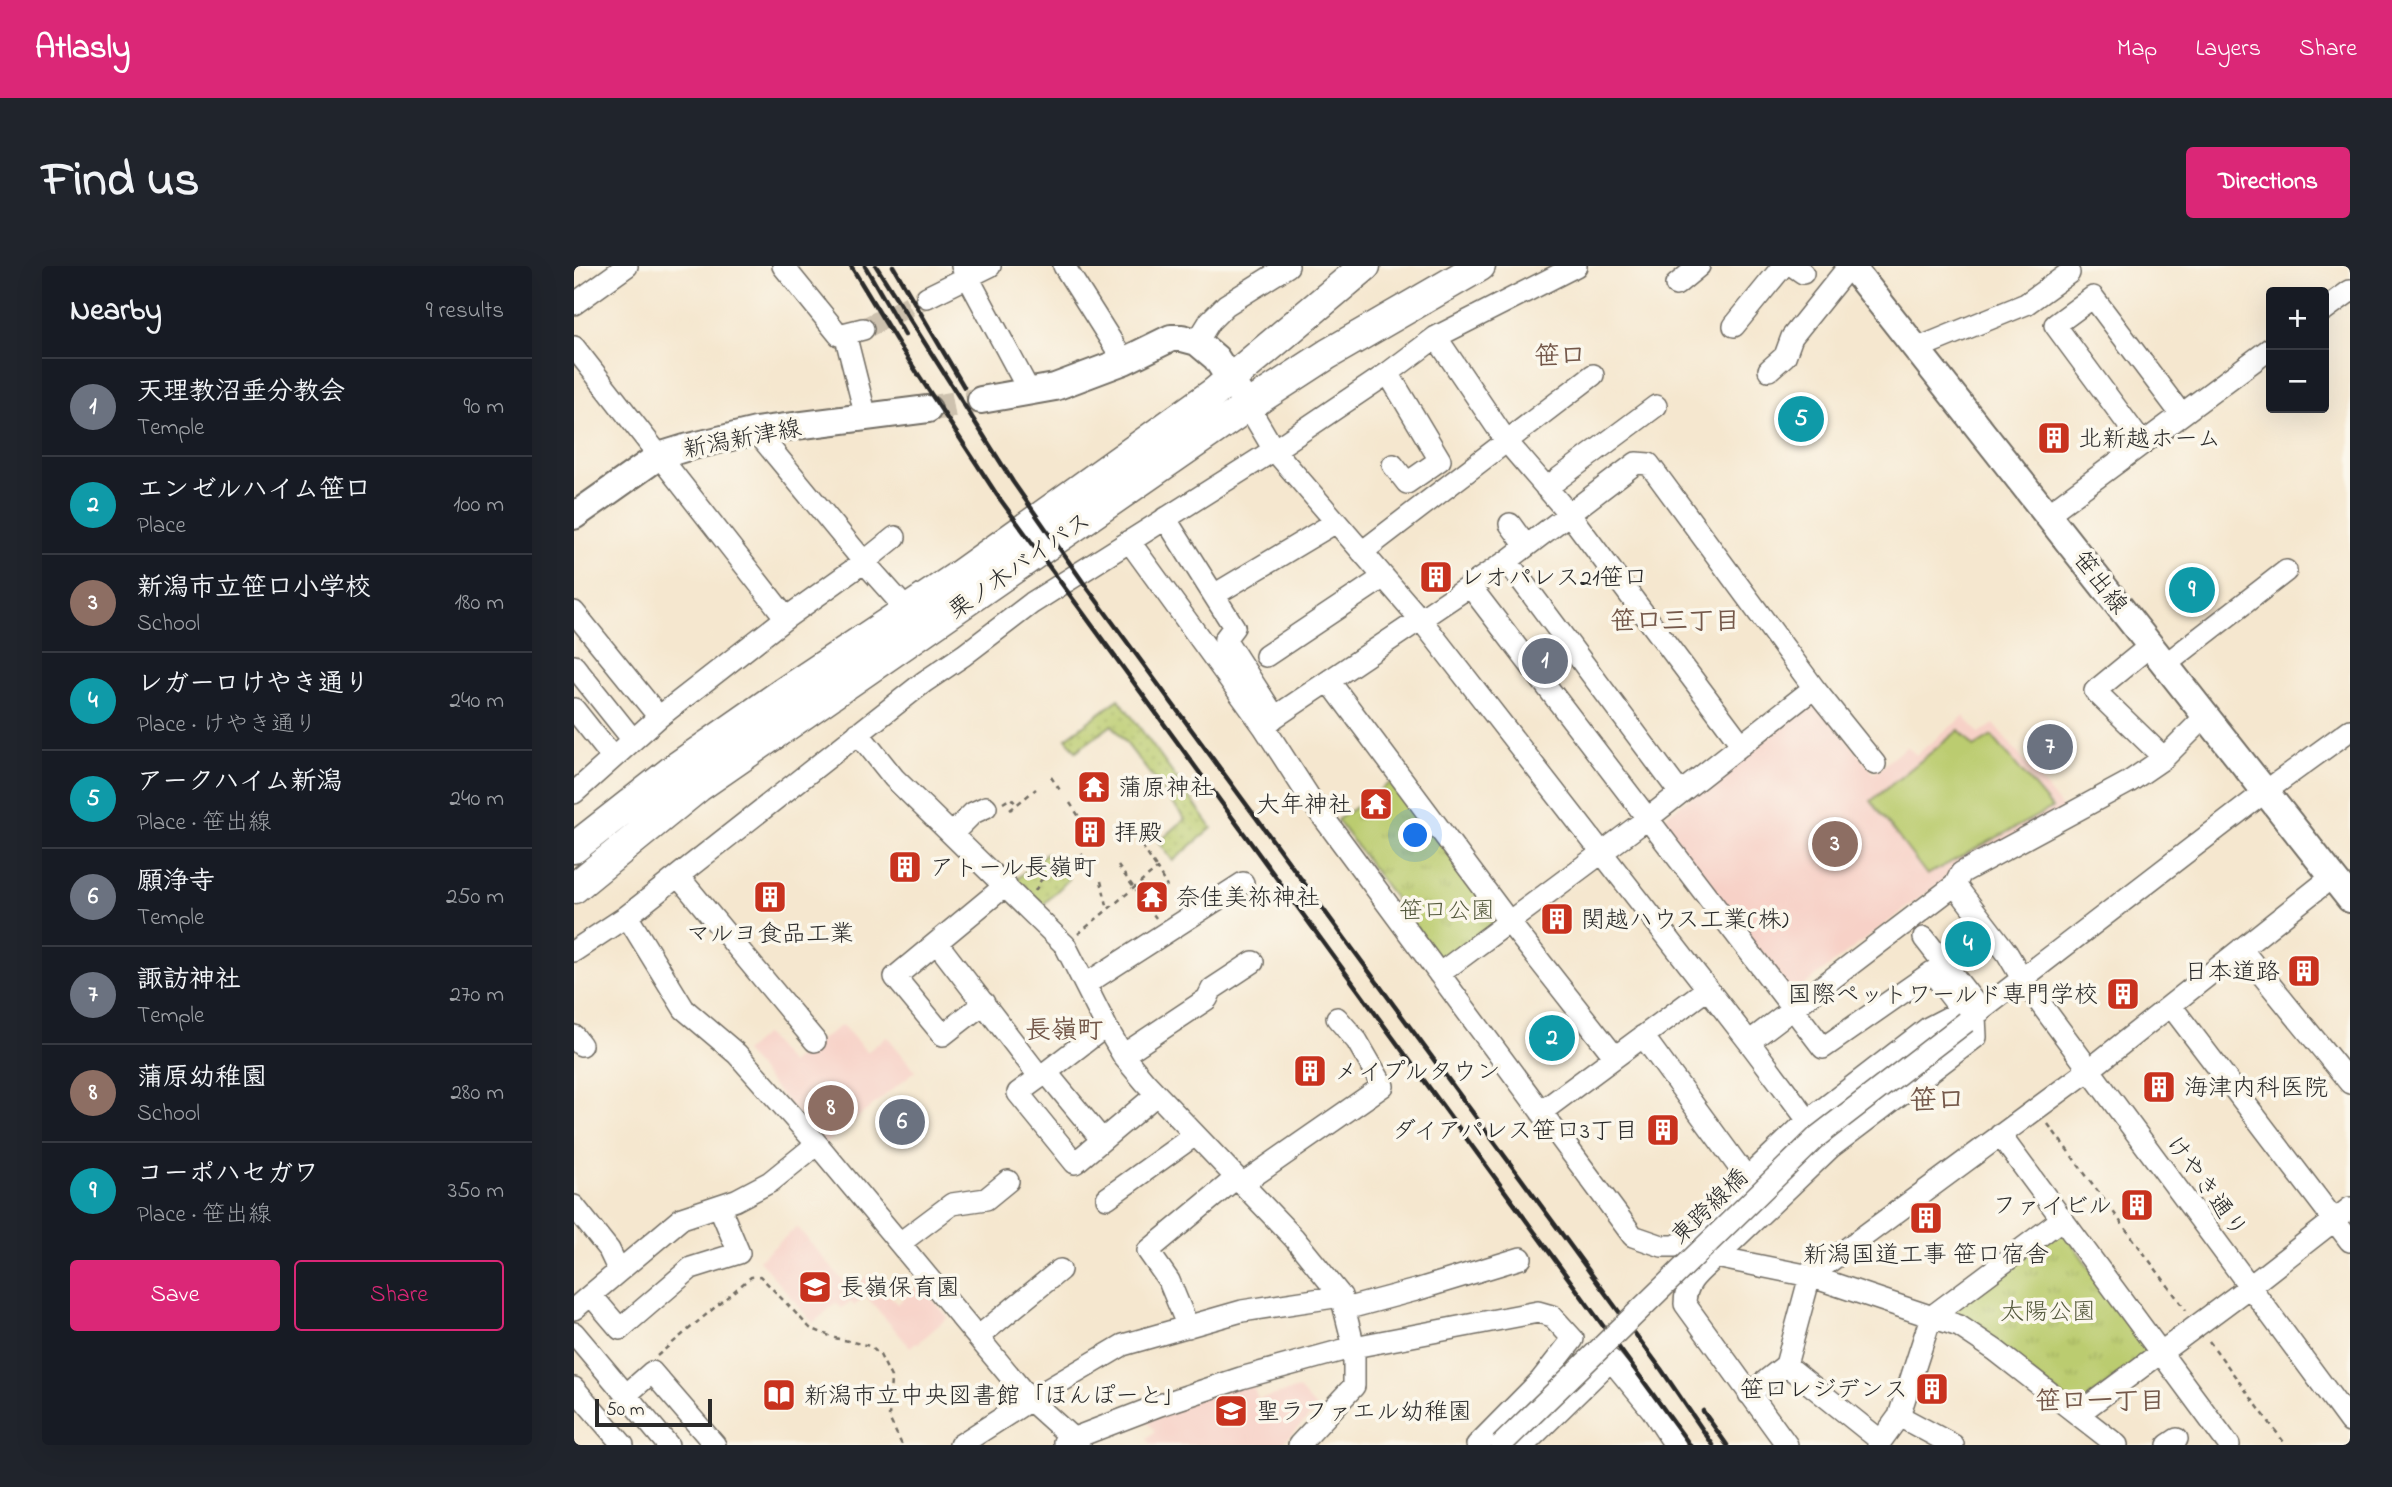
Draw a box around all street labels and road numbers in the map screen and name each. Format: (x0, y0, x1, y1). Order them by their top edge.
street label: 新潟新津線 (680, 412, 805, 469)
street label: 栗ノ木バイパス (942, 505, 1099, 629)
street label: 笹出線 (2063, 544, 2135, 623)
street label: けやき通り (2156, 1129, 2254, 1246)
street label: 東跨線橋 (1664, 1162, 1757, 1254)

